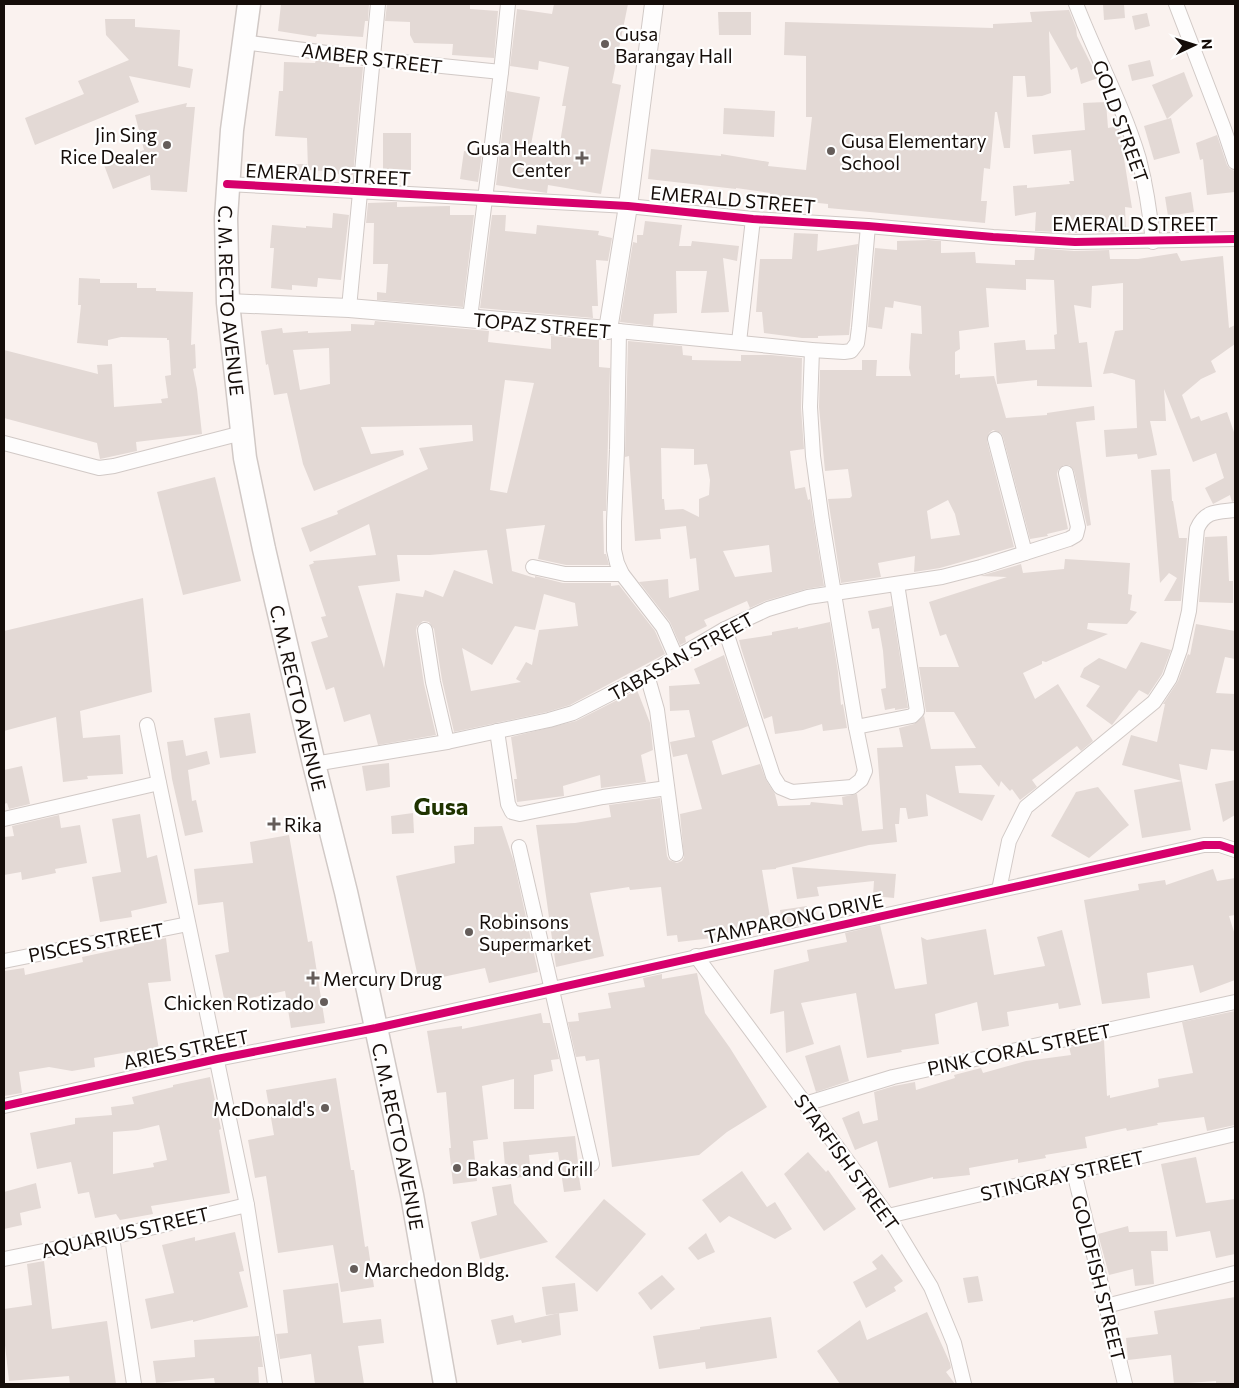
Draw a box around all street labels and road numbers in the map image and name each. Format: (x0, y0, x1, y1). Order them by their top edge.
street label: AMBER STREET (300, 38, 444, 78)
street label: GOLD STREET (1088, 57, 1154, 185)
street label: EMERALD STREET (245, 158, 411, 190)
street label: EMERALD STREET (649, 180, 817, 218)
street label: C. M. RECTO AVENUE (215, 204, 250, 397)
street label: EMERALD STREET (1052, 212, 1218, 235)
street label: TOPAZ STREET (472, 308, 612, 342)
street label: C. M. RECTO AVENUE (266, 602, 332, 793)
street label: TABASAN STREET (605, 607, 757, 705)
street label: TAMPARONG DRIVE (703, 888, 885, 948)
street label: PISCES STREET (26, 918, 166, 966)
street label: PINK CORAL STREET (925, 1018, 1113, 1080)
street label: ARIES STREET (121, 1024, 251, 1074)
street label: C. M. RECTO AVENUE (368, 1041, 429, 1232)
street label: STARFISH STREET (790, 1089, 904, 1235)
street label: STINGRAY STREET (978, 1145, 1146, 1205)
street label: GOLDFISH STREET (1067, 1193, 1131, 1363)
street label: AQUARIUS STREET (39, 1201, 211, 1263)

